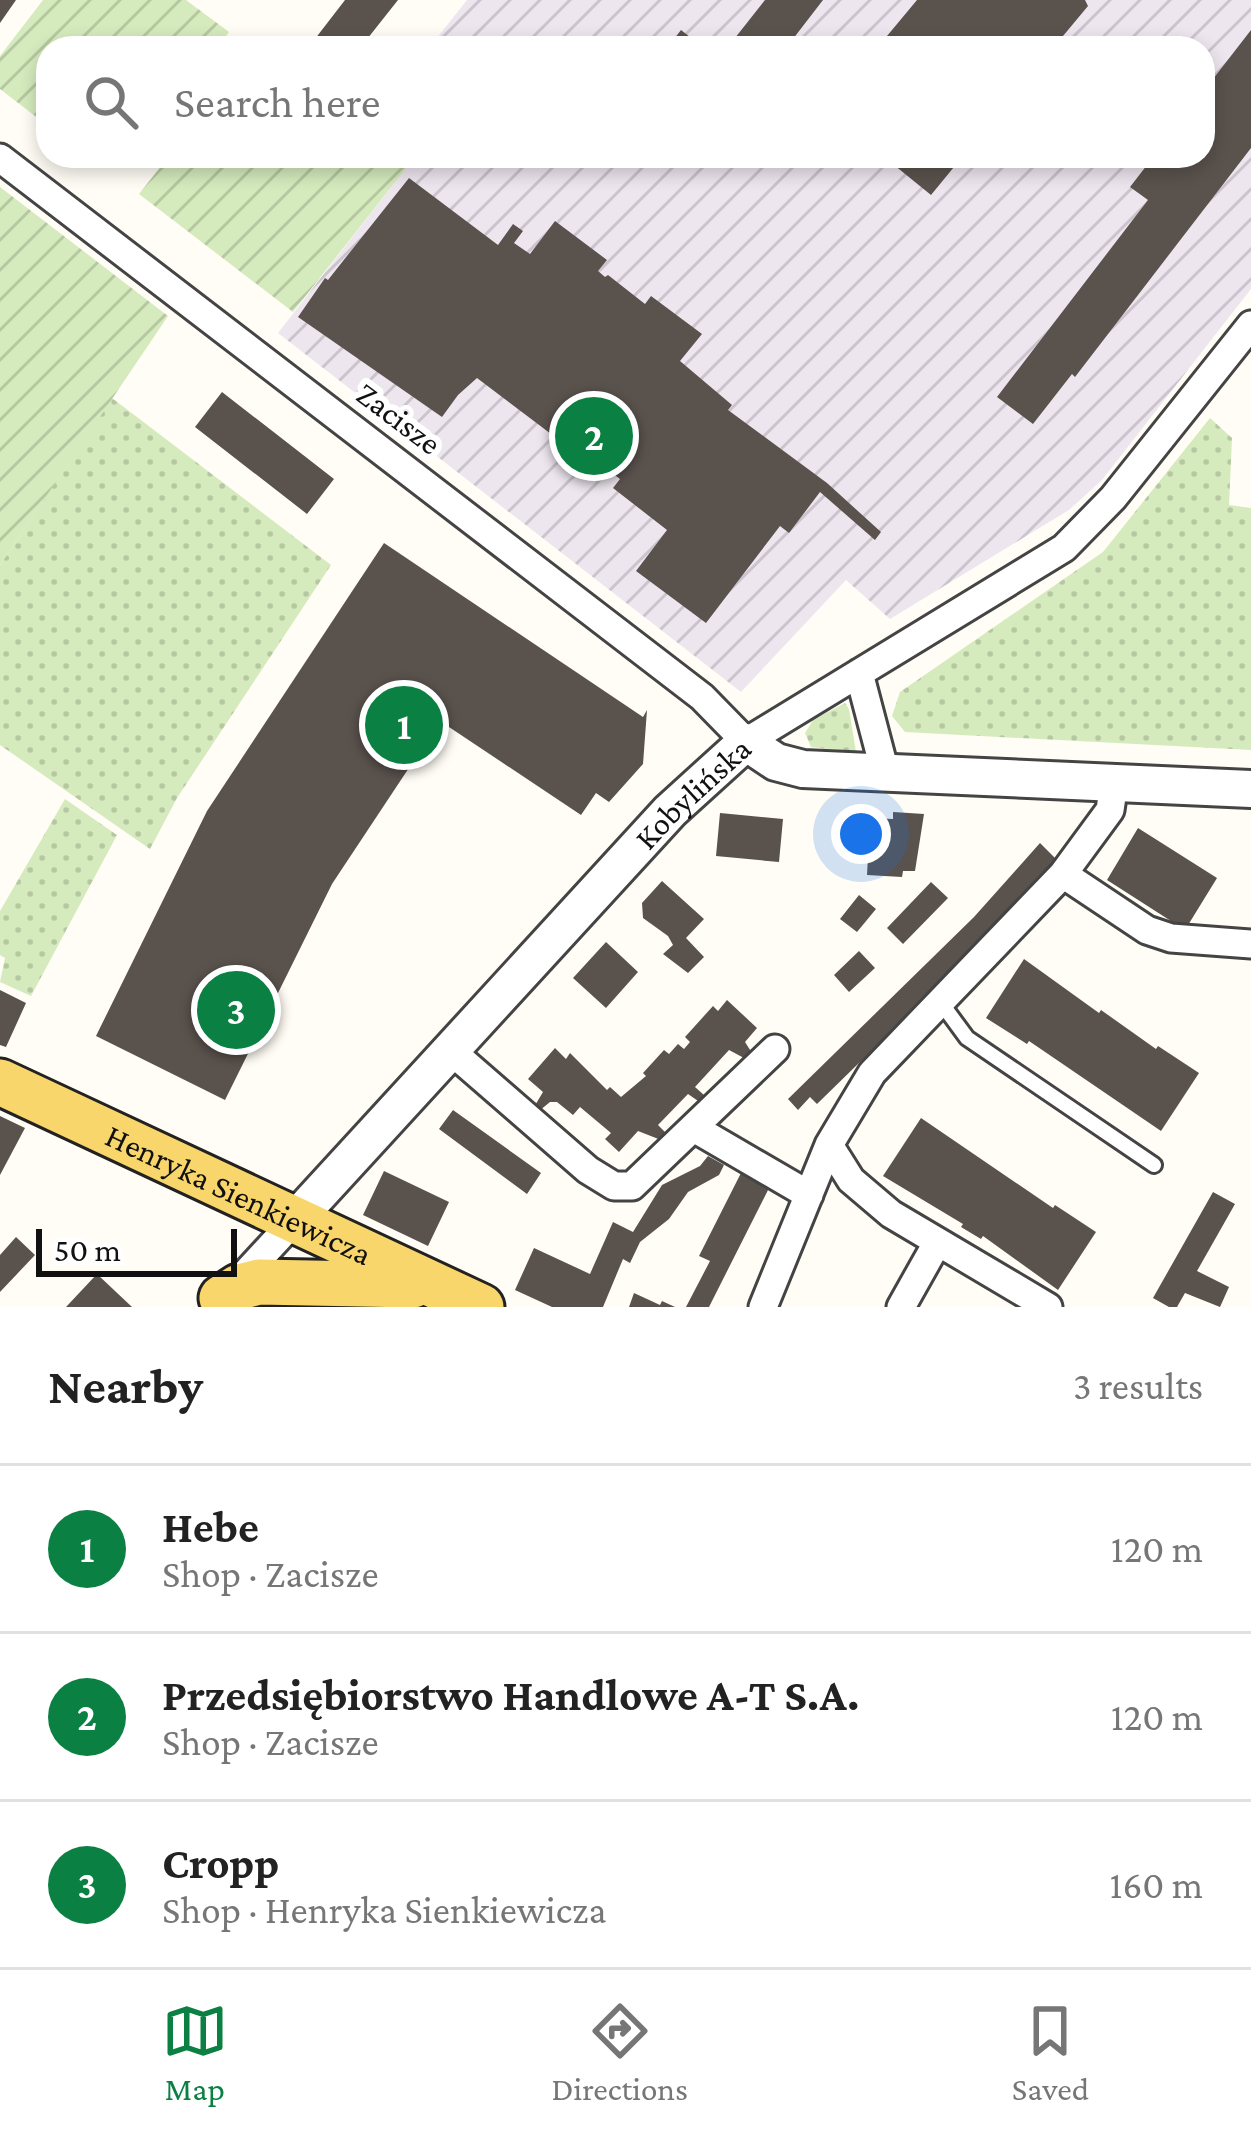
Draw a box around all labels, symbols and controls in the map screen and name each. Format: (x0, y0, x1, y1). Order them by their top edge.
search box (36, 36, 1215, 168)
icon: search (78, 69, 144, 135)
text: Search here (174, 77, 381, 127)
street label: Zacisze (349, 374, 449, 462)
pin: 2 (555, 391, 633, 481)
pin: 1 (365, 680, 443, 770)
street label: Kobylińska (626, 729, 758, 856)
your location (831, 804, 891, 864)
pin: 3 (197, 965, 275, 1055)
street label: Henryka Sienkiewicza (100, 1116, 378, 1272)
scale bar (36, 1223, 237, 1276)
text: 50 m (54, 1231, 121, 1268)
text: Nearby (48, 1357, 203, 1414)
text: 3 results (1073, 1364, 1203, 1407)
text: Hebe (162, 1502, 259, 1552)
text: 1 (80, 1527, 94, 1570)
text: 120 m (1111, 1527, 1203, 1570)
text: Shop · Zacisze (162, 1552, 379, 1595)
text: Przedsiębiorstwo Handlowe A-T S.A. (162, 1670, 859, 1720)
text: 2 (77, 1695, 97, 1738)
text: 120 m (1111, 1695, 1203, 1738)
text: Shop · Zacisze (162, 1720, 379, 1763)
text: Cropp (162, 1838, 279, 1888)
text: 3 (77, 1863, 97, 1906)
text: 160 m (1110, 1863, 1203, 1906)
text: Shop · Henryka Sienkiewicza (162, 1888, 607, 1931)
tab: Map (162, 1998, 228, 2107)
tab: Directions (552, 1998, 688, 2107)
tab: Saved (1012, 1998, 1089, 2107)

